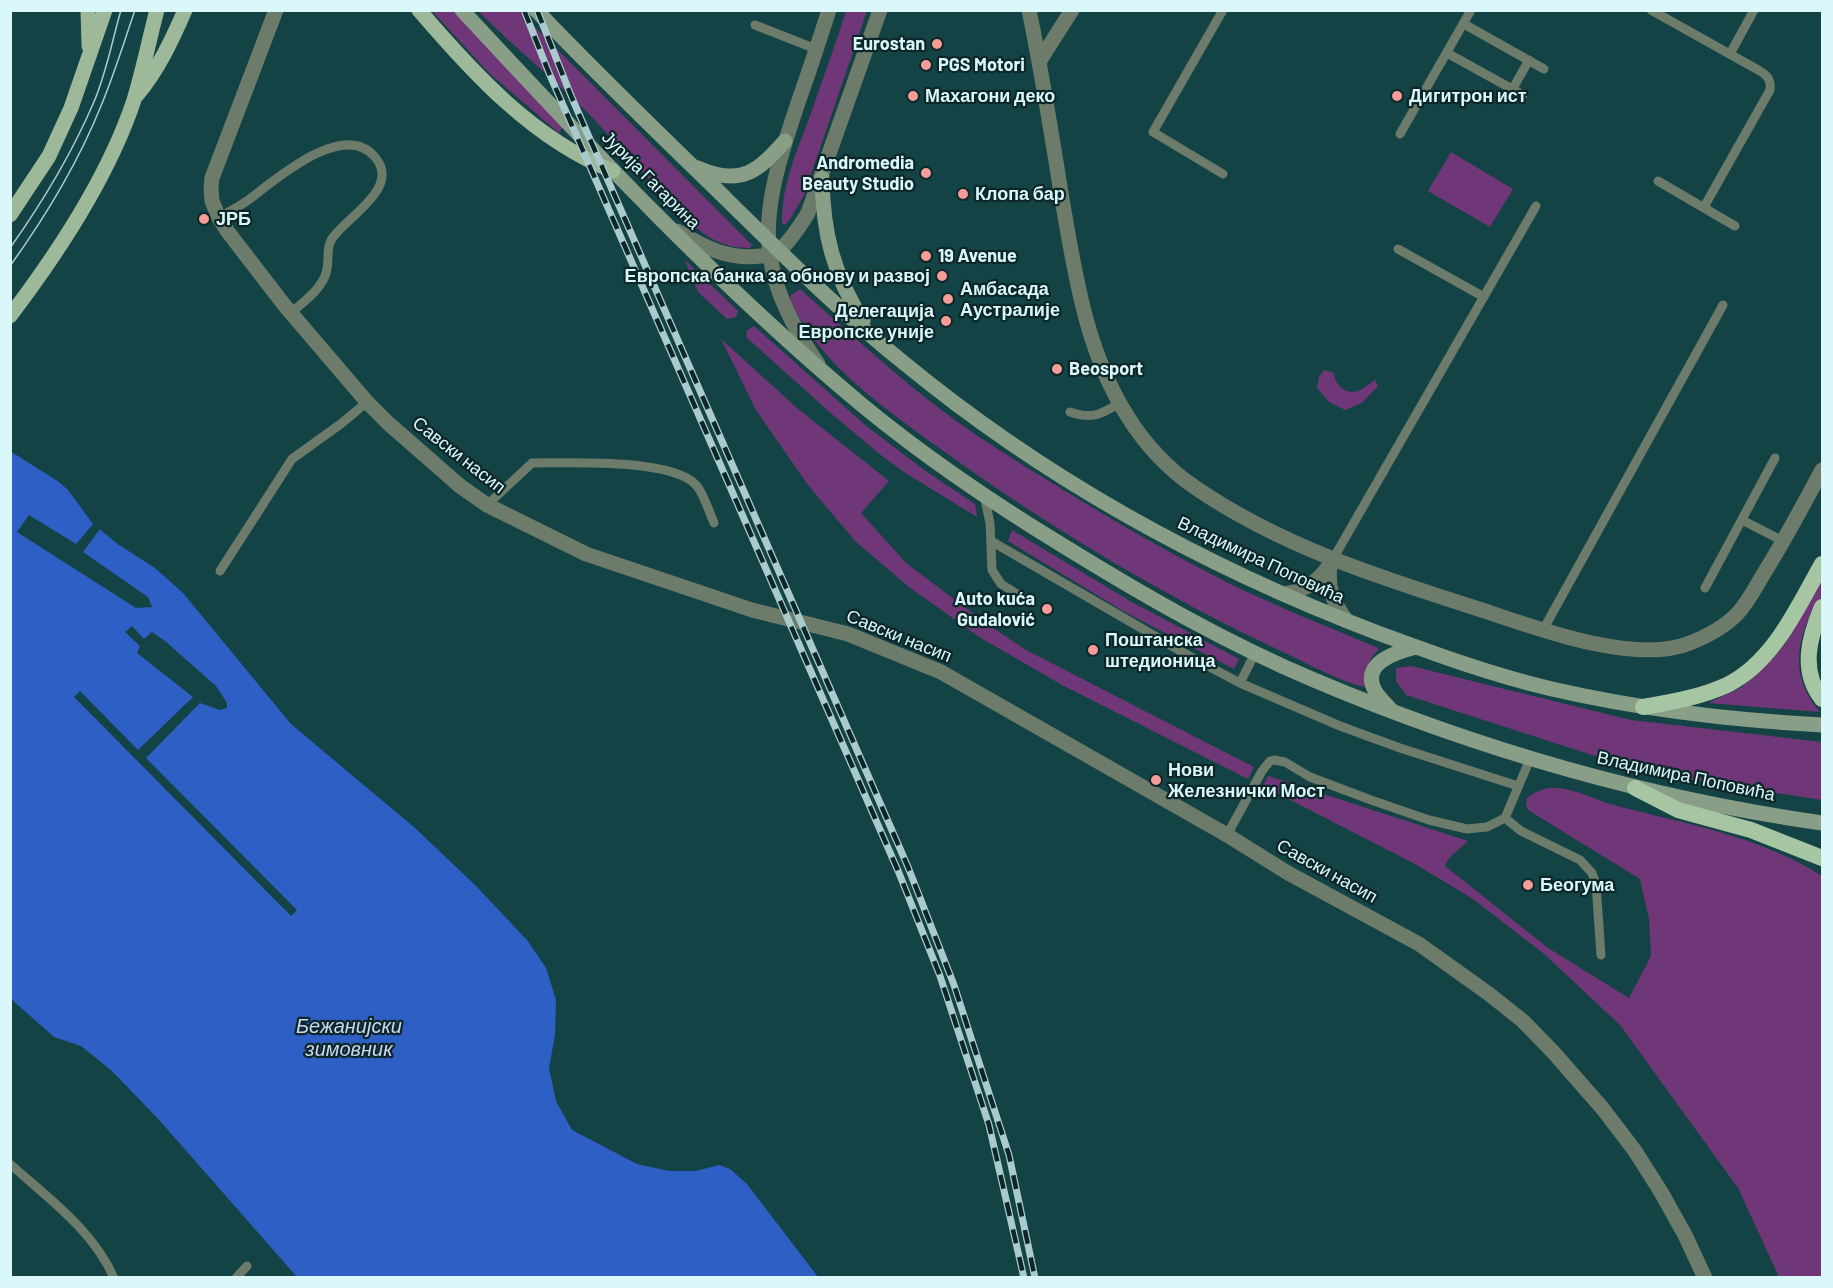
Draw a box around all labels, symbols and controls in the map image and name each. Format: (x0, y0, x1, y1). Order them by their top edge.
place label: Eurostan (853, 33, 925, 55)
marker: Eurostan (930, 37, 944, 51)
place label: PGS Motori (938, 54, 1025, 76)
marker: PGS Motori (919, 58, 933, 72)
place label: Махагони деко (925, 85, 1055, 107)
place label: Дигитрон ист (1409, 85, 1527, 107)
marker: Махагони деко (906, 89, 920, 103)
marker: Дигитрон ист (1390, 89, 1404, 103)
street label: Јурија Гагарина (597, 126, 705, 234)
place label: Andromedia Beauty Studio (802, 152, 914, 195)
marker: Andromedia Beauty Studio (919, 166, 933, 180)
place label: Клопа бар (975, 183, 1065, 205)
marker: Клопа бар (956, 187, 970, 201)
place label: ЈРБ (216, 208, 251, 230)
marker: ЈРБ (197, 212, 211, 226)
place label: 19 Avenue (938, 245, 1017, 267)
marker: 19 Avenue (919, 249, 933, 263)
place label: Европска банка за обнову и развој (625, 265, 930, 287)
marker: Европска банка за обнову и развој (935, 269, 949, 283)
place label: Амбасада Аустралије (960, 278, 1060, 320)
marker: Амбасада Аустралије (941, 292, 955, 306)
place label: Делегација Европске уније (798, 300, 934, 342)
marker: Делегација Европске уније (939, 314, 953, 328)
place label: Beosport (1069, 358, 1143, 380)
marker: Beosport (1050, 362, 1064, 376)
street label: Савски насип (408, 412, 510, 498)
street label: Владимира Поповића (1174, 512, 1348, 608)
place label: Auto kuća Gudalović (954, 588, 1035, 630)
marker: Auto kuća Gudalović (1040, 602, 1054, 616)
street label: Савски насип (843, 605, 955, 667)
place label: Поштанска штедионица (1105, 629, 1216, 672)
marker: Поштанска штедионица (1086, 643, 1100, 657)
street label: Владимира Поповића (1595, 747, 1777, 805)
place label: Нови Железнички Мост (1168, 759, 1325, 802)
marker: Нови Железнички Мост (1149, 773, 1163, 787)
street label: Савски насип (1273, 834, 1381, 908)
place label: Беогума (1540, 874, 1614, 896)
marker: Беогума (1521, 878, 1535, 892)
water label: Бежанијски зимовник (296, 1014, 402, 1061)

